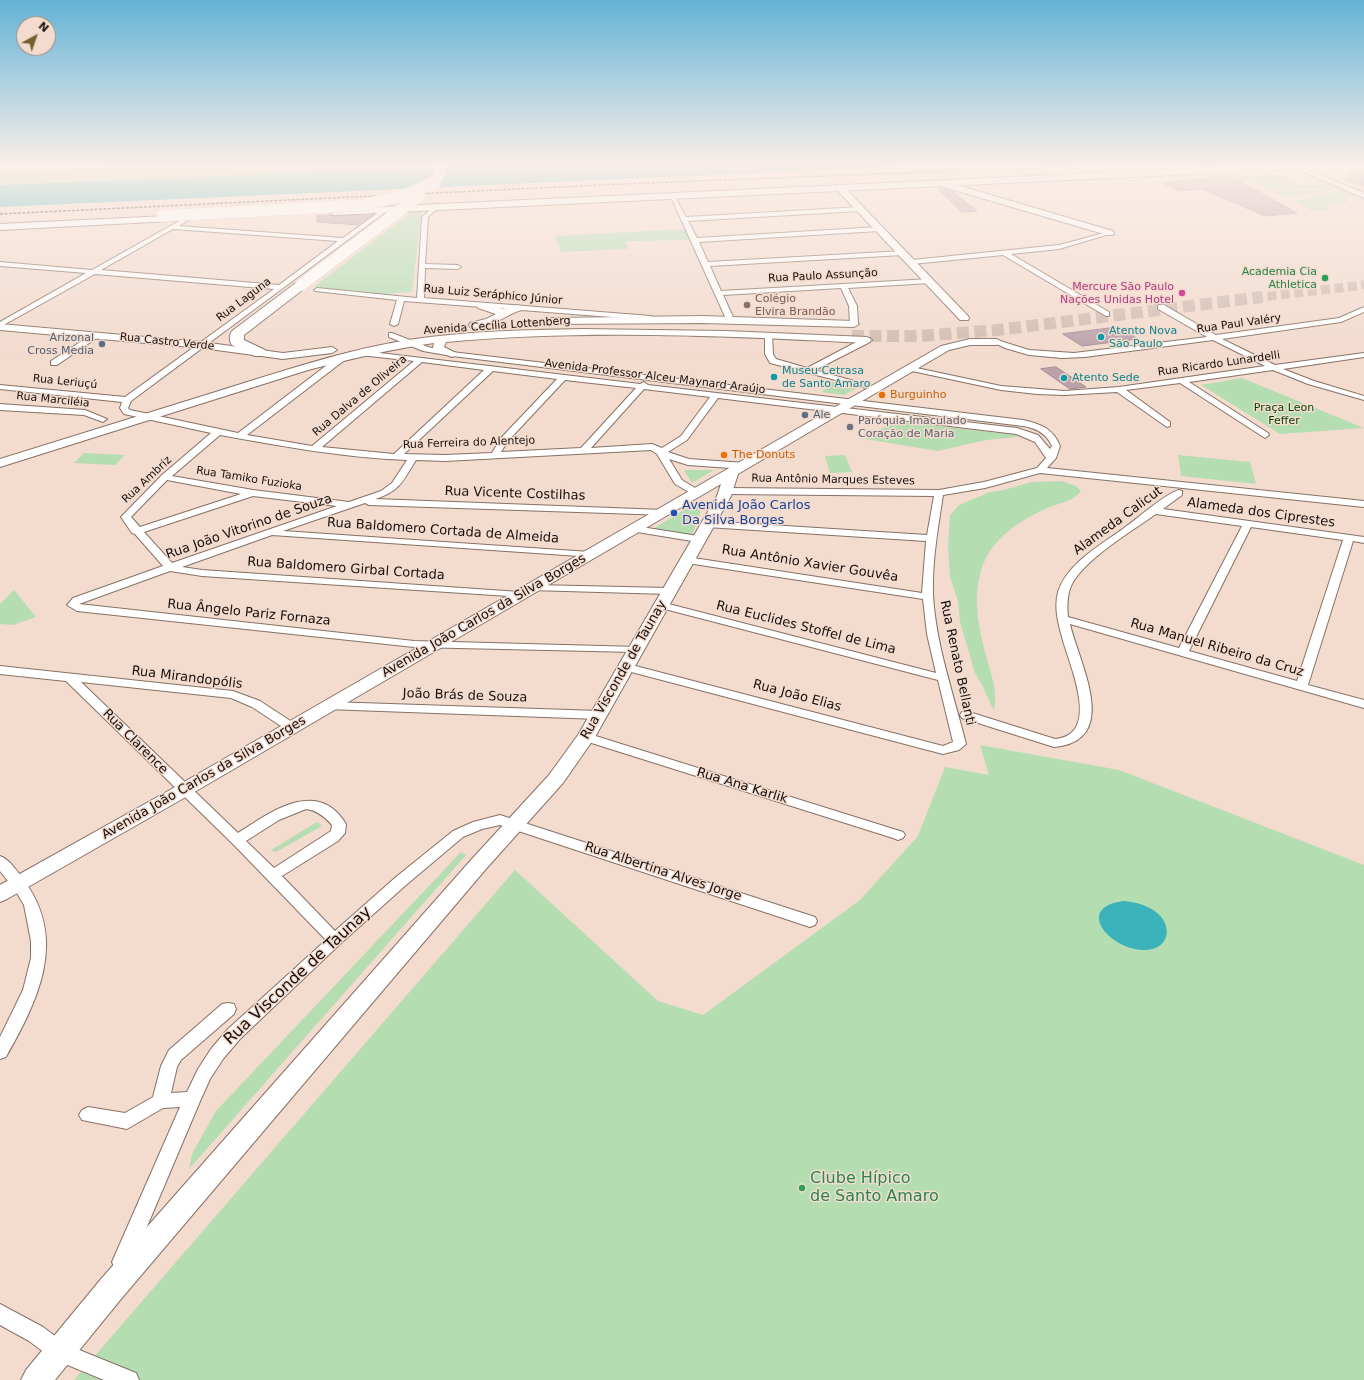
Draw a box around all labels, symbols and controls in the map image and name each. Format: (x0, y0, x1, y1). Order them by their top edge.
north arrow (16, 16, 56, 56)
text: N (36, 19, 51, 35)
place label: Academia Cia Athletica (1242, 265, 1317, 291)
street label: Rua Paulo Assunção (768, 267, 878, 285)
marker: Academia Cia Athletica (1320, 273, 1330, 283)
street label: Rua Laguna (214, 275, 274, 325)
place label: Mercure São Paulo Nações Unidas Hotel (1060, 280, 1174, 306)
street label: Rua Luiz Seráphico Júnior (423, 282, 563, 308)
marker: Mercure São Paulo Nações Unidas Hotel (1177, 288, 1187, 298)
place label: Colégio Elvira Brandão (755, 292, 836, 318)
marker: Colégio Elvira Brandão (742, 300, 752, 310)
street label: Rua Paul Valéry (1196, 312, 1282, 336)
street label: Avenida Cecília Lottenberg (423, 314, 571, 338)
place label: Atento Nova São Paulo (1109, 324, 1177, 350)
street label: Rua Castro Verde (119, 330, 215, 354)
place label: Arizonal Cross Media (27, 331, 94, 357)
marker: Atento Nova São Paulo (1096, 332, 1106, 342)
marker: Arizonal Cross Media (97, 339, 107, 349)
street label: Rua Ricardo Lunardelli (1157, 349, 1281, 379)
street label: Rua Dalva de Oliveira (310, 353, 410, 439)
street label: Avenida Professor Alceu Maynard Araújo (544, 357, 766, 397)
place label: Museu Cetrasa de Santo Amaro (782, 364, 870, 390)
place label: Atento Sede (1072, 371, 1139, 385)
street label: Rua Leriuçú (32, 372, 98, 392)
marker: Museu Cetrasa de Santo Amaro (769, 372, 779, 382)
marker: Atento Sede (1059, 373, 1069, 383)
place label: Burguinho (890, 388, 947, 402)
street label: Rua Marciléia (16, 390, 90, 410)
marker: Burguinho (877, 390, 887, 400)
park label: Praça Leon Feffer (1254, 401, 1314, 427)
place label: Ale (813, 408, 830, 422)
marker: Ale (800, 410, 810, 420)
place label: Paróquia Imaculado Coração de Maria (858, 414, 966, 440)
marker: Paróquia Imaculado Coração de Maria (845, 422, 855, 432)
street label: Rua Ferreira do Alentejo (403, 434, 535, 452)
place label: The Donuts (732, 448, 795, 462)
marker: The Donuts (719, 450, 729, 460)
street label: Rua Ambriz (119, 454, 175, 506)
street label: Rua Tamiko Fuzioka (195, 464, 303, 494)
street label: Rua Antônio Marques Esteves (751, 472, 915, 488)
street label: Alameda Calicut (1070, 483, 1166, 559)
street label: Rua Vicente Costilhas (444, 484, 586, 504)
street label: Rua João Vitorino de Souza (164, 491, 334, 563)
street label: Alameda dos Ciprestes (1186, 495, 1336, 531)
place label: Avenida João Carlos Da Silva Borges (682, 498, 811, 529)
marker: Avenida João Carlos Da Silva Borges (669, 508, 679, 518)
street label: Rua Baldomero Cortada de Almeida (327, 515, 559, 547)
street label: Rua Antônio Xavier Gouvêa (721, 542, 899, 586)
street label: Avenida João Carlos da Silva Borges (379, 551, 589, 681)
street label: Rua Baldomero Girbal Cortada (247, 554, 445, 584)
street label: Rua Ângelo Pariz Fornaza (167, 597, 331, 629)
street label: Rua Visconde de Taunay (578, 598, 670, 742)
street label: Rua Euclides Stoffel de Lima (715, 598, 897, 658)
street label: Rua Renato Bellanti (936, 599, 978, 727)
street label: Rua Manuel Ribeiro da Cruz (1128, 616, 1306, 680)
street label: Rua Mirandopólis (131, 663, 243, 693)
street label: Rua João Elias (751, 677, 843, 715)
street label: João Brás de Souza (402, 686, 528, 706)
street label: Rua Clarence (99, 706, 171, 778)
street label: Avenida João Carlos da Silva Borges (99, 713, 309, 843)
street label: Rua Ana Karlik (695, 765, 789, 807)
street label: Rua Albertina Alves Jorge (583, 839, 743, 905)
street label: Rua Visconde de Taunay (220, 903, 376, 1049)
place label: Clube Hípico de Santo Amaro (810, 1169, 939, 1207)
marker: Clube Hípico de Santo Amaro (797, 1183, 807, 1193)

